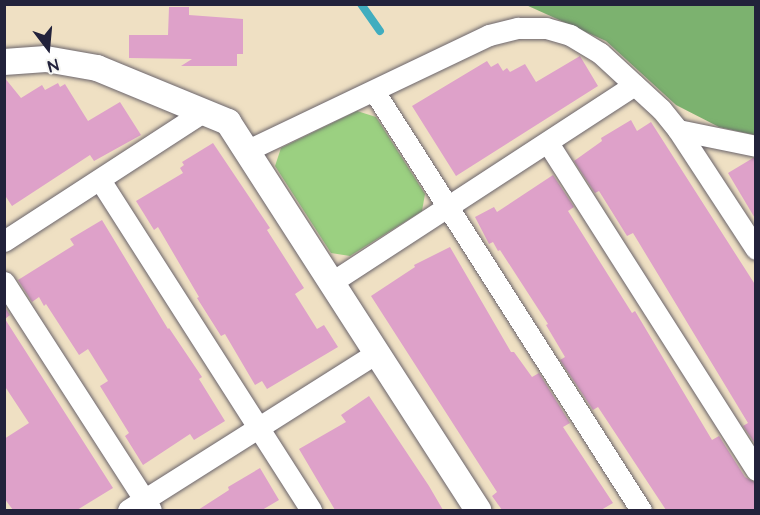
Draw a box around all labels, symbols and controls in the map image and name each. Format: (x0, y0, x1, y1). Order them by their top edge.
north arrow (18, 18, 78, 78)
text: N (45, 53, 61, 77)

